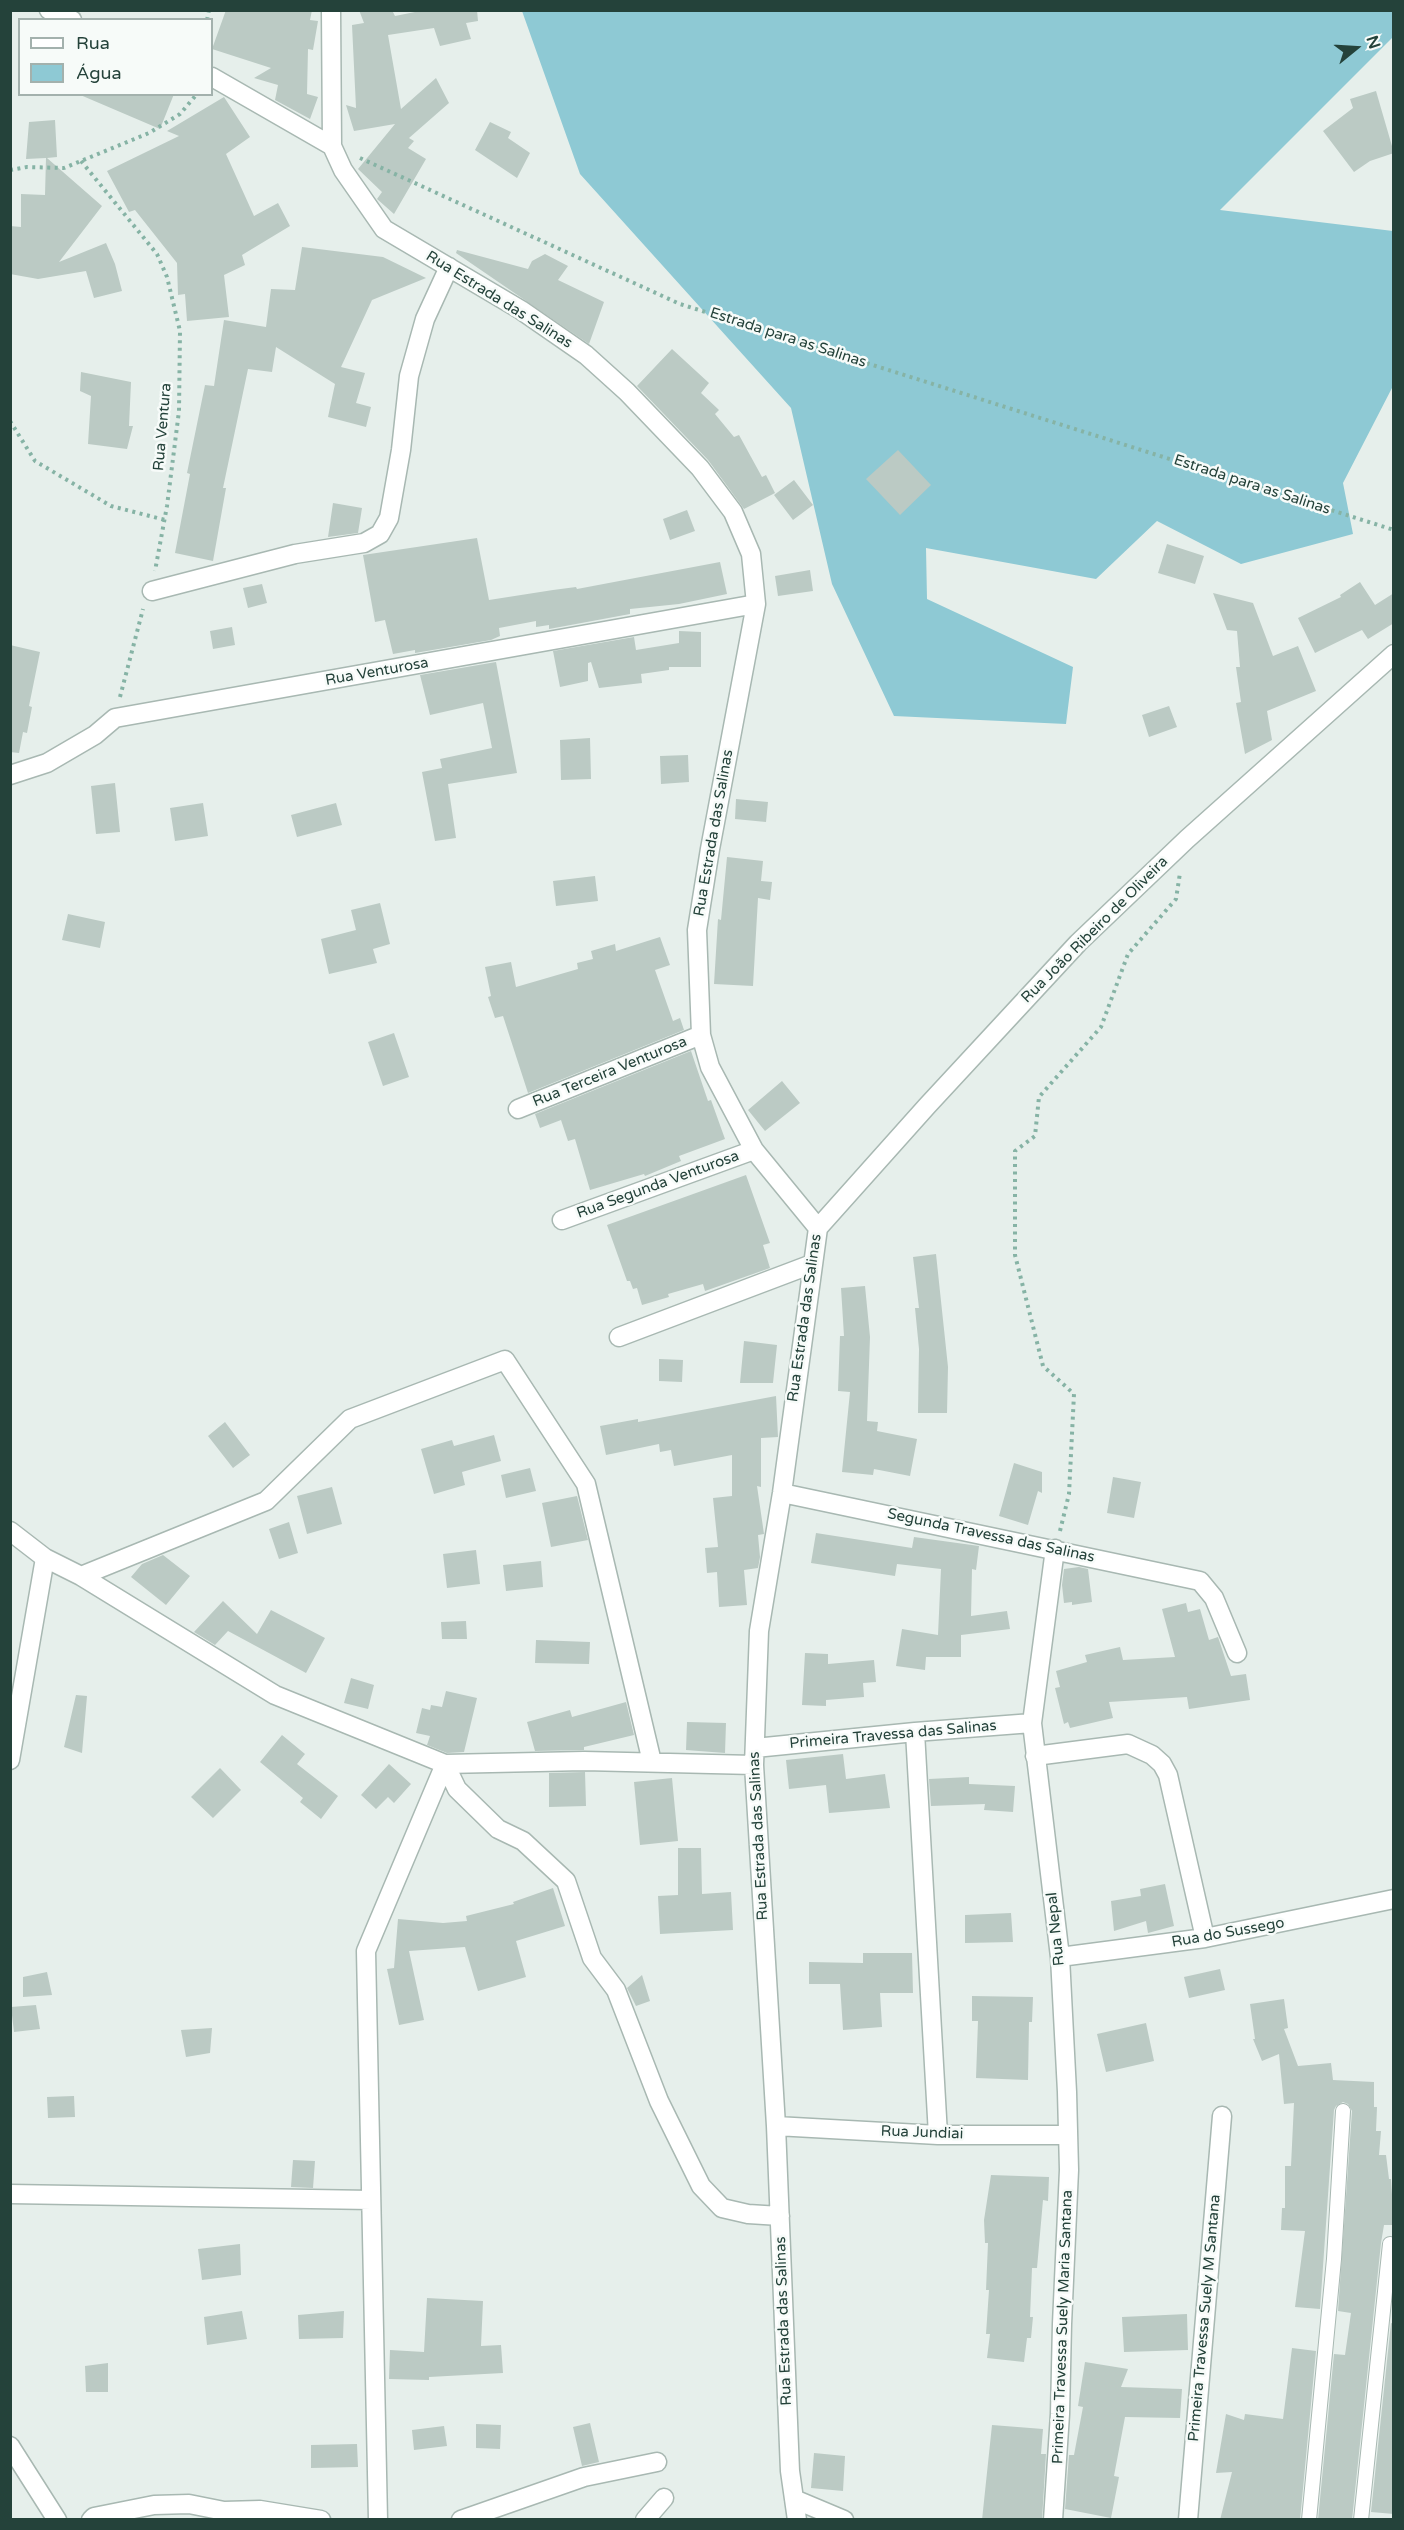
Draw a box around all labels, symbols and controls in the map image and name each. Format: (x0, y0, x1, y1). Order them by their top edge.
legend (18, 18, 213, 96)
north arrow (1326, 18, 1386, 78)
text: Rua (76, 32, 110, 54)
text: N (1362, 33, 1385, 52)
text: Água (76, 62, 122, 84)
street label: Rua Estrada das Salinas (422, 247, 576, 353)
street label: Estrada para as Salinas (707, 304, 869, 372)
street label: Rua Ventura (150, 382, 176, 472)
street label: Estrada para as Salinas (1171, 451, 1333, 519)
street label: Rua Venturosa (324, 654, 430, 690)
street label: Rua Estrada das Salinas (690, 748, 738, 918)
street label: Rua João Ribeiro de Oliveira (1018, 853, 1172, 1007)
street label: Rua Terceira Venturosa (530, 1033, 690, 1111)
street label: Rua Segunda Venturosa (574, 1147, 742, 1223)
street label: Rua Estrada das Salinas (784, 1233, 826, 1403)
street label: Segunda Travessa das Salinas (886, 1505, 1096, 1567)
street label: Primeira Travessa das Salinas (789, 1717, 997, 1753)
street label: Rua Estrada das Salinas (746, 1751, 772, 1921)
street label: Rua Nepal (1043, 1891, 1069, 1967)
street label: Rua do Sussego (1170, 1914, 1286, 1952)
street label: Rua Jundiai (880, 2123, 964, 2143)
street label: Primeira Travessa Suely Maria Santana (1049, 2190, 1077, 2464)
street label: Primeira Travessa Suely M Santana (1185, 2194, 1225, 2442)
street label: Rua Estrada das Salinas (772, 2236, 796, 2406)

